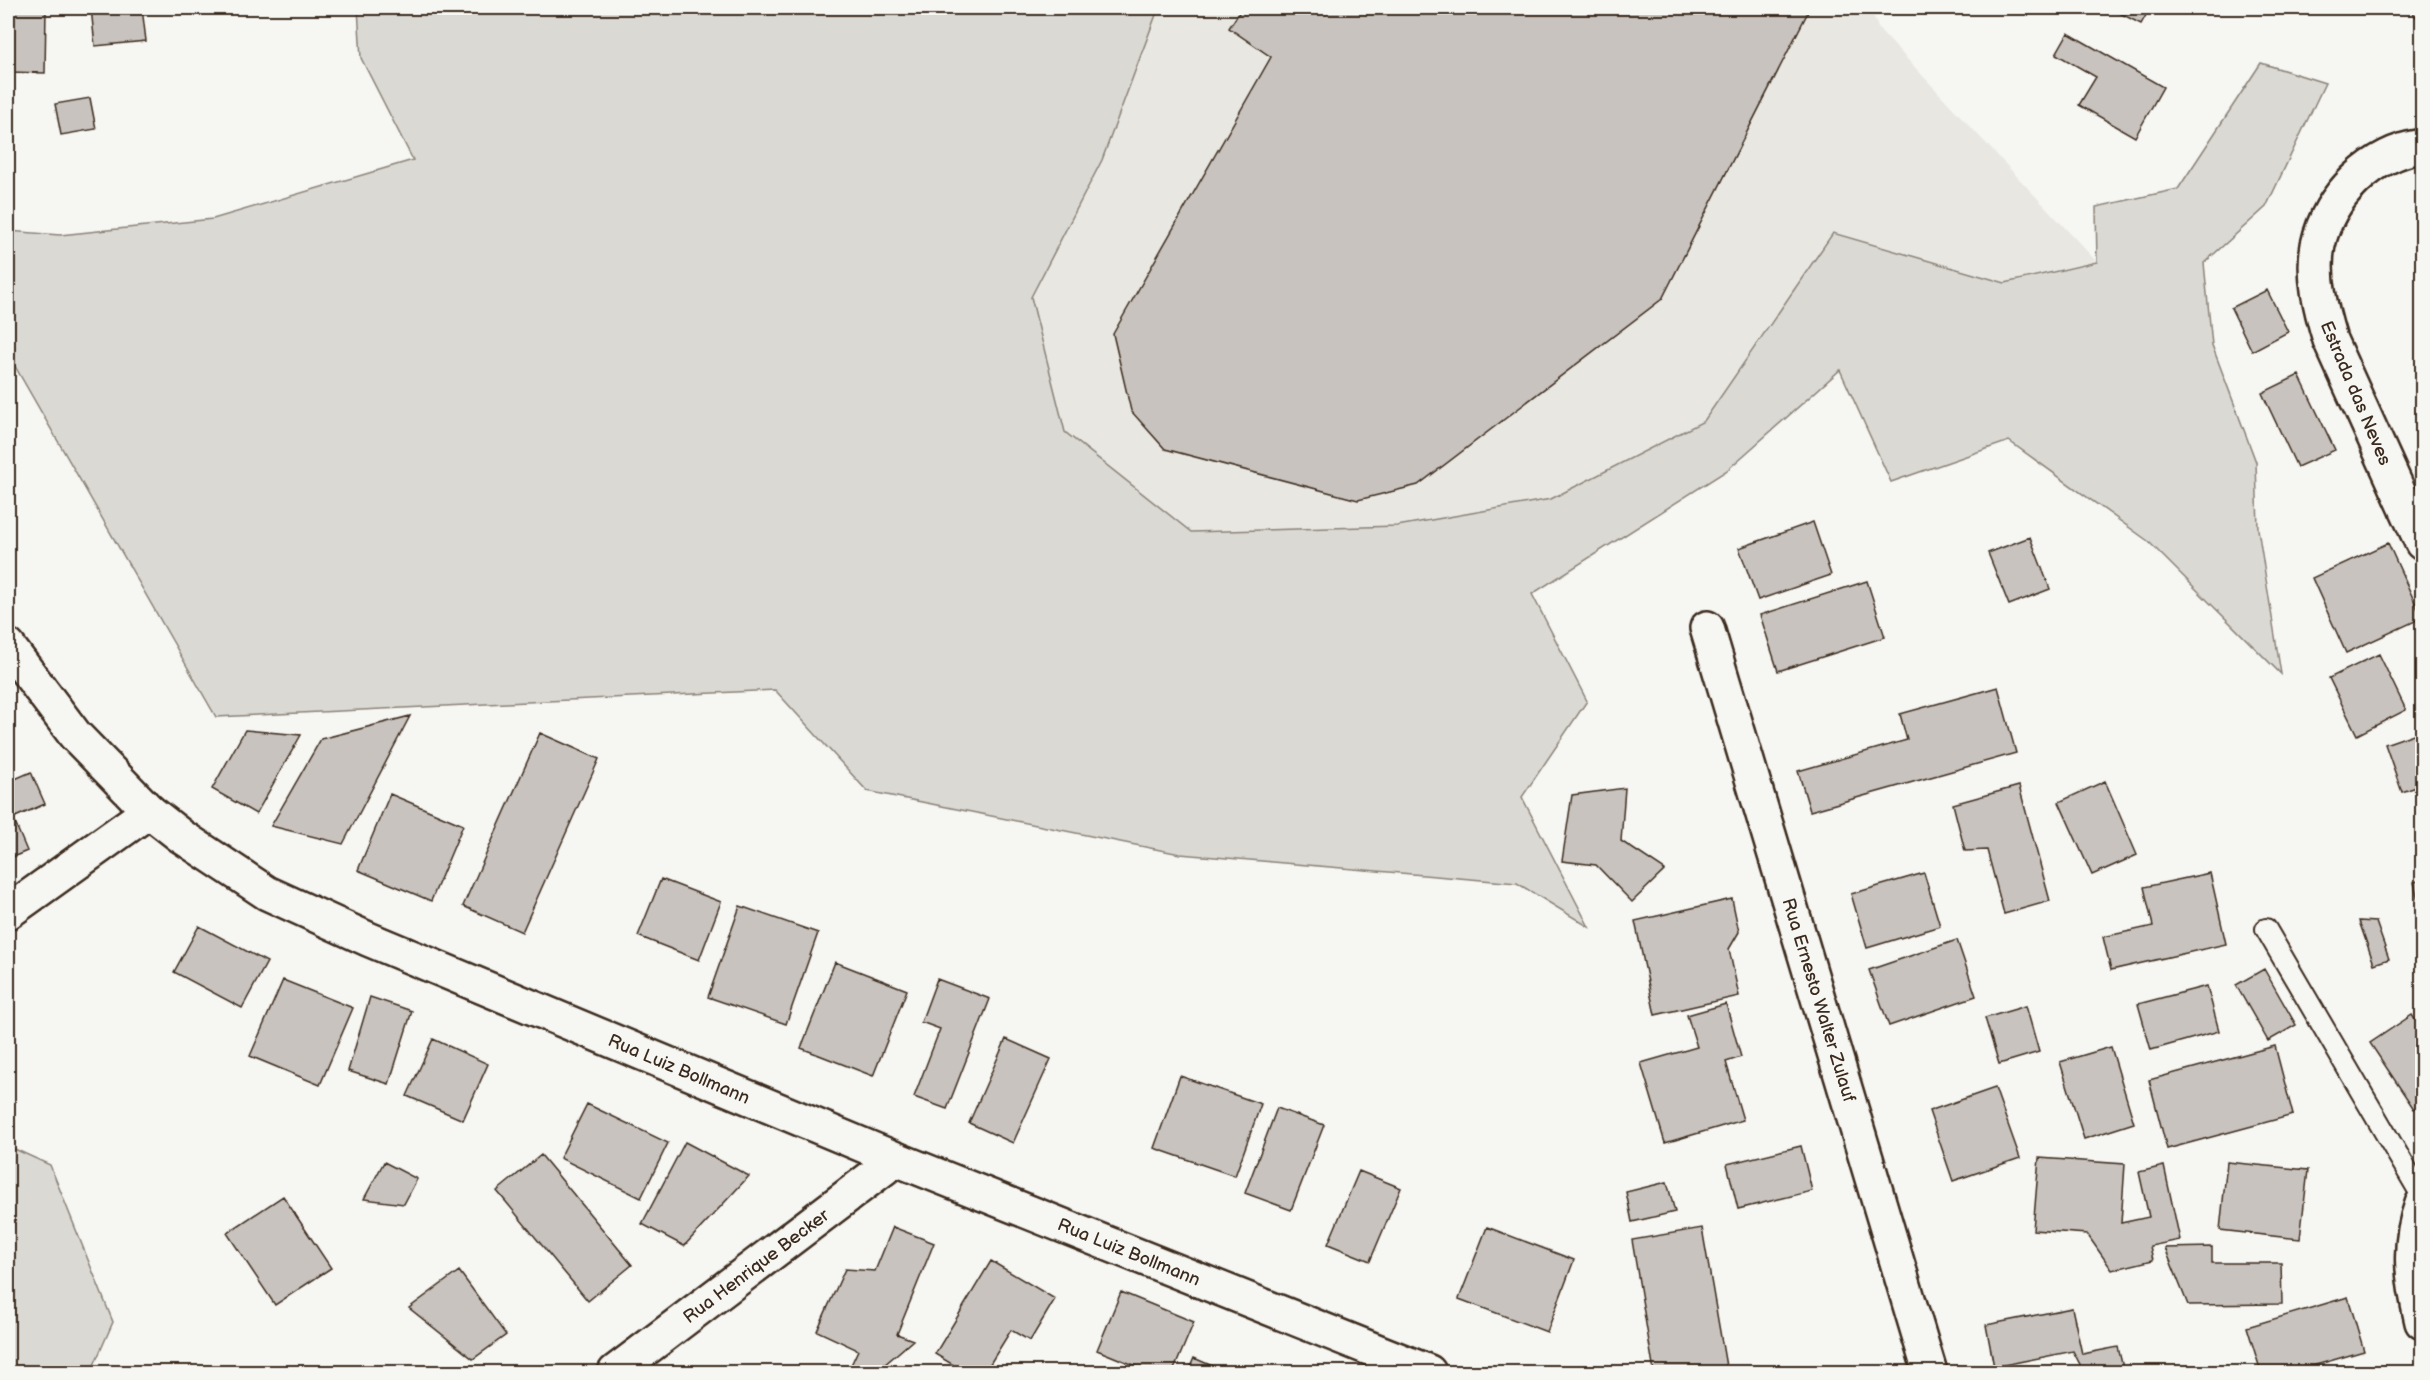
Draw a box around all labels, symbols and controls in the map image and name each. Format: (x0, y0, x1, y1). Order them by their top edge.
street label: Estrada das Neves (2316, 318, 2395, 468)
street label: Rua Ernesto Walter Zulauf (1777, 896, 1860, 1105)
street label: Rua Luiz Bollmann (605, 1030, 753, 1109)
street label: Rua Henrique Becker (679, 1204, 834, 1328)
street label: Rua Luiz Bollmann (1054, 1214, 1203, 1291)

